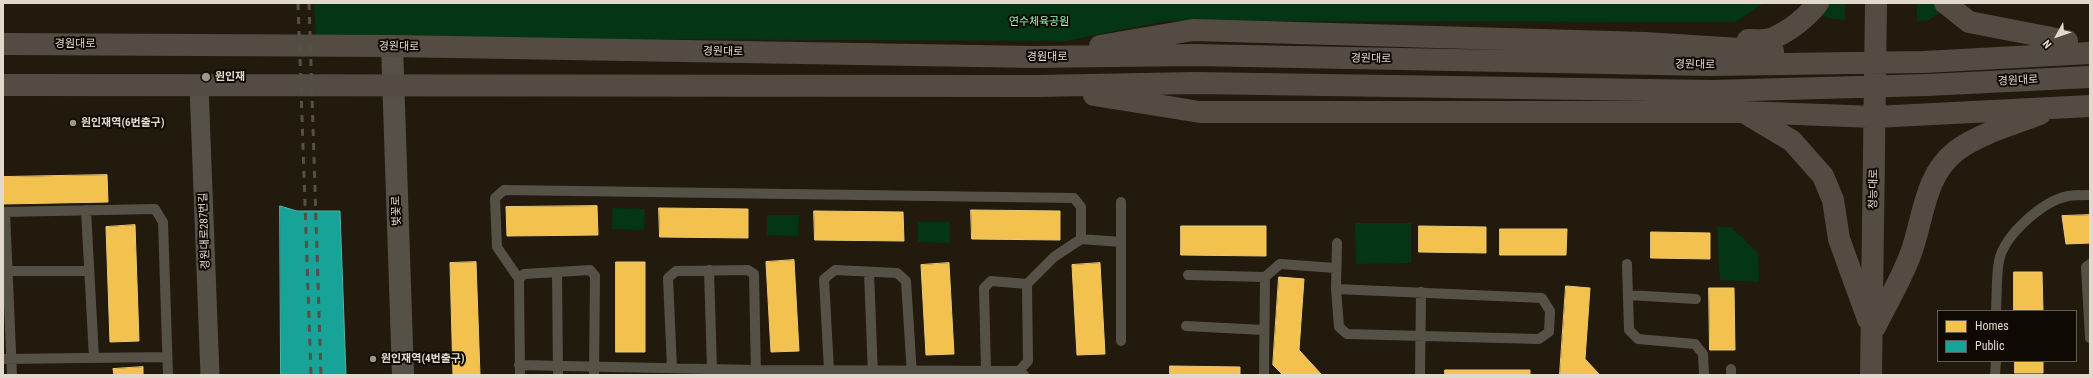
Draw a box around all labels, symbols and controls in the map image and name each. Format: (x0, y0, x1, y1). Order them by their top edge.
park label: 연수체육공원 (1009, 15, 1069, 29)
north arrow (2037, 16, 2077, 56)
street label: 경원대로 (55, 37, 95, 51)
text: N (2040, 37, 2055, 51)
street label: 경원대로 (379, 40, 419, 54)
street label: 경원대로 (703, 45, 743, 59)
street label: 경원대로 (1027, 50, 1067, 64)
street label: 경원대로 (1351, 52, 1391, 66)
street label: 경원대로 (1675, 58, 1715, 72)
place label: 원인재 (215, 70, 245, 84)
marker: 원인재 (200, 71, 212, 83)
street label: 경원대로 (1997, 73, 2039, 89)
place label: 원인재역(6번출구) (81, 116, 165, 130)
marker: 원인재역(6번출구) (68, 118, 78, 128)
street label: 청능대로 (1867, 169, 1881, 209)
street label: 경원대로287번길 (197, 192, 213, 270)
street label: 벚꽃로 (390, 196, 404, 226)
legend (1937, 310, 2077, 362)
text: Homes (1975, 319, 2009, 333)
text: Public (1975, 339, 2004, 353)
place label: 원인재역(4번출구) (381, 352, 465, 366)
marker: 원인재역(4번출구) (368, 354, 378, 364)

